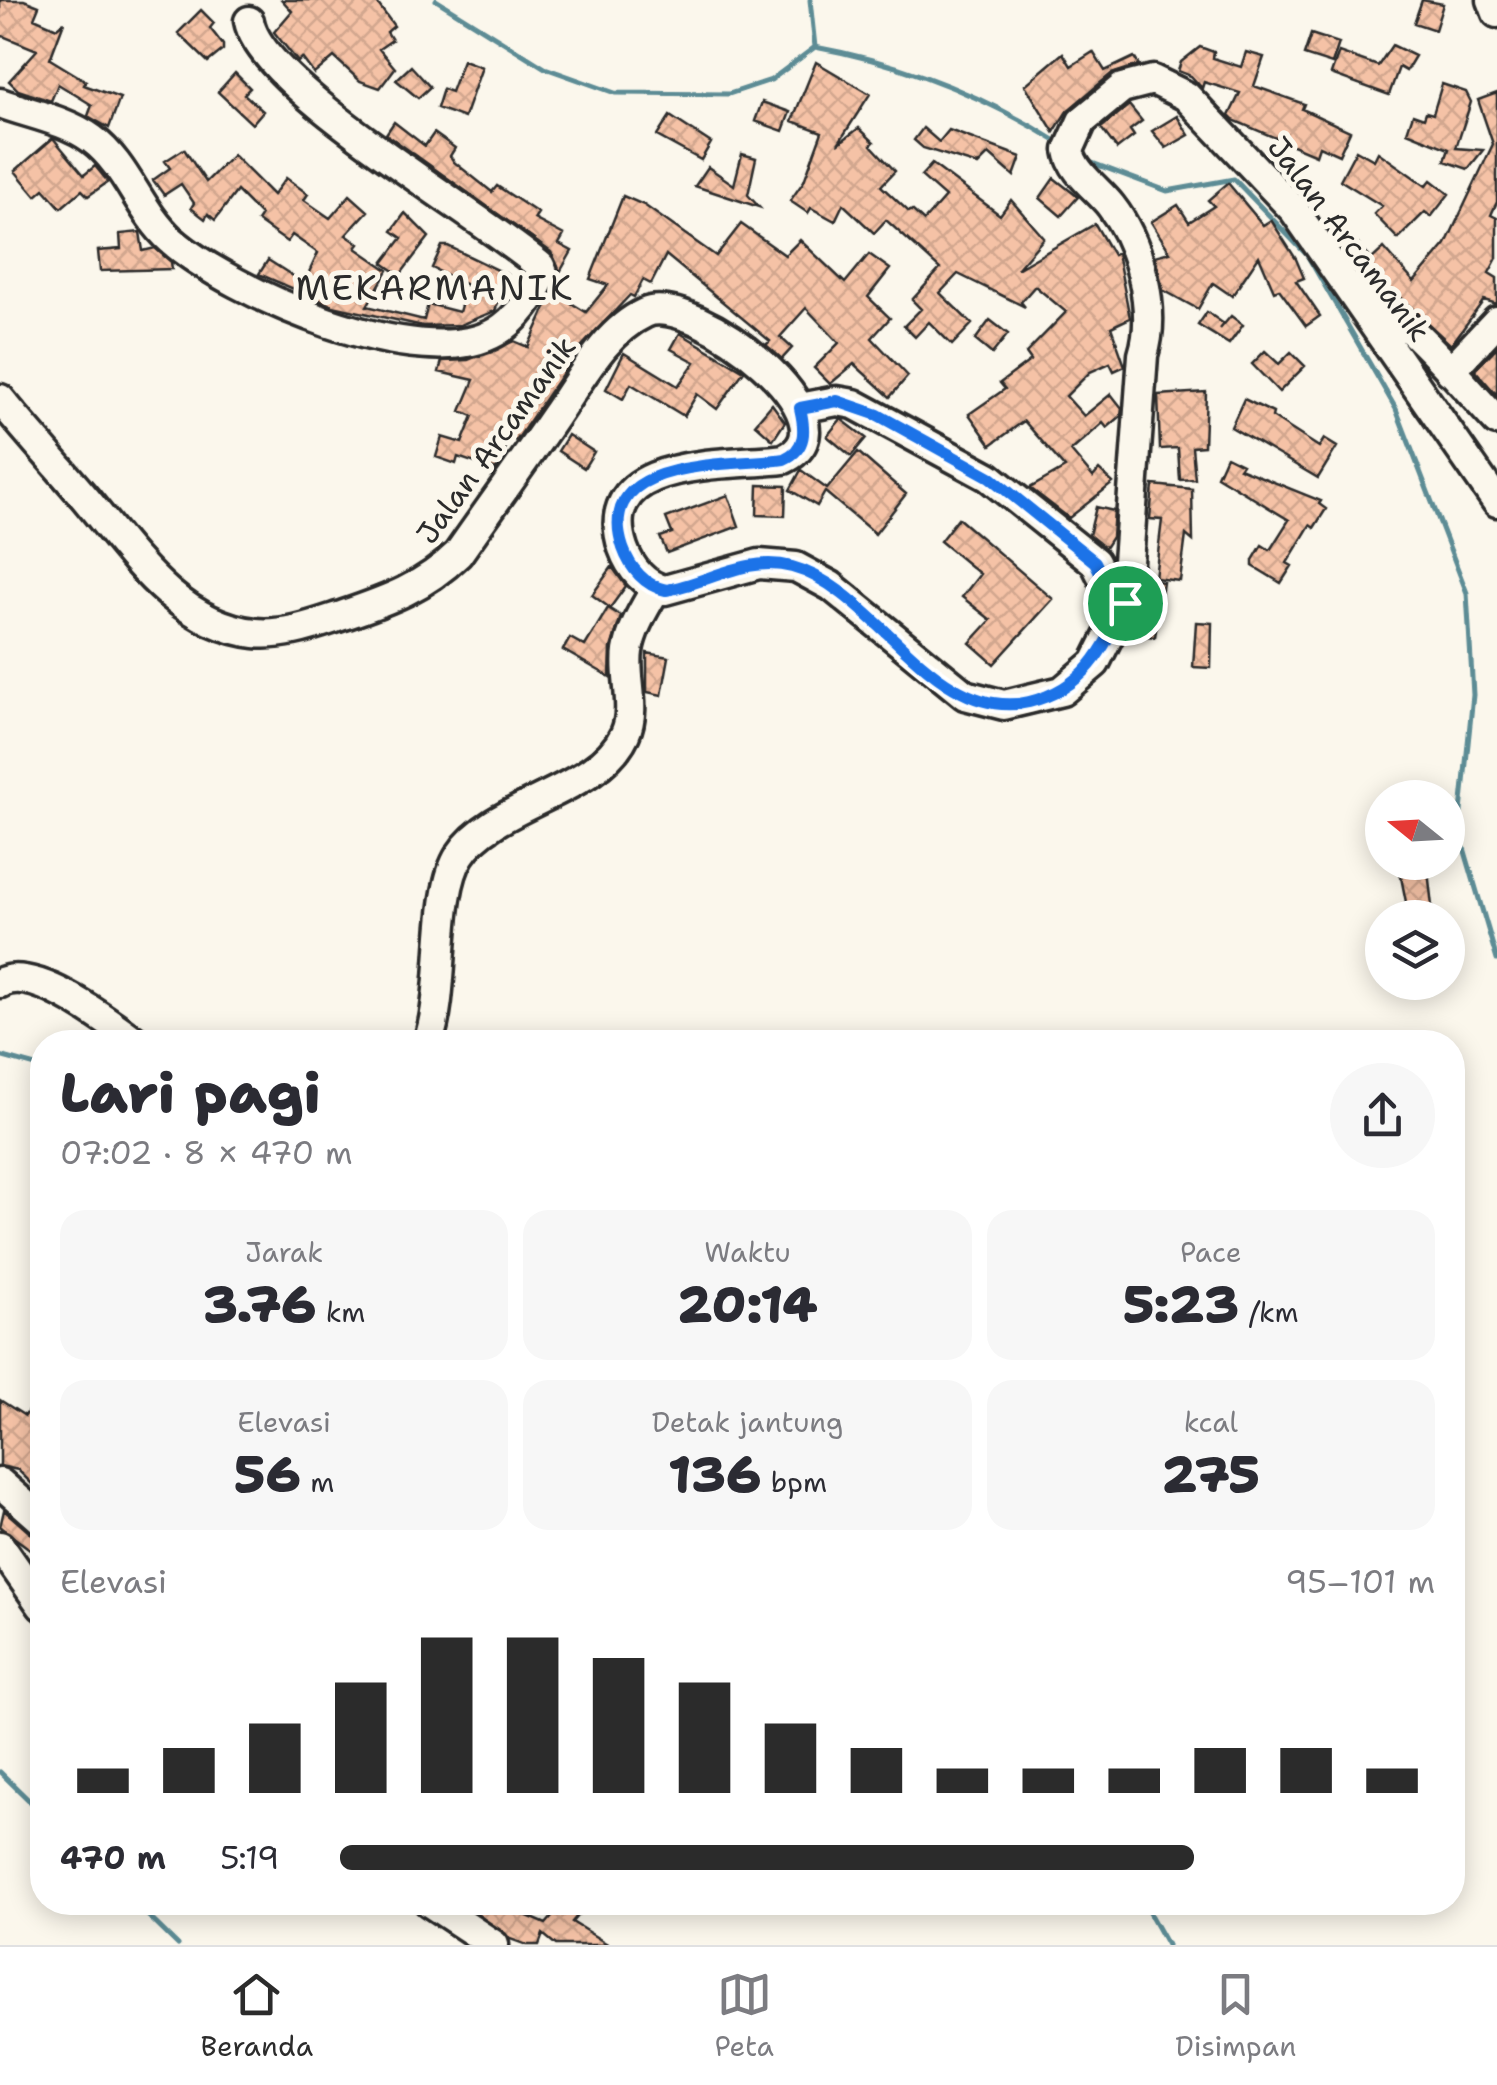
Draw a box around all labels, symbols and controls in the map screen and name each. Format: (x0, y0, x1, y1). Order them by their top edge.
street label: Jalan Arcamanik (1258, 128, 1440, 350)
district label: MEKARMANIK (295, 264, 575, 311)
street label: Jalan Arcamanik (407, 328, 585, 552)
pin (1083, 561, 1168, 646)
icon: arrive (1098, 576, 1153, 631)
north arrow (1365, 780, 1465, 880)
map controls (1365, 780, 1465, 1000)
button: layers (1365, 900, 1465, 1000)
text: Lari pagi (60, 1056, 321, 1130)
button: share (1330, 1063, 1435, 1168)
text: 07:02 · 8 × 470 m (60, 1131, 353, 1174)
text: Jarak (245, 1233, 323, 1271)
text: Waktu (704, 1233, 791, 1271)
text: Pace (1180, 1233, 1242, 1271)
text: 3.76 (203, 1271, 316, 1338)
text: 20:14 (677, 1271, 818, 1338)
text: 5:23 (1123, 1271, 1239, 1338)
text: km (316, 1293, 365, 1331)
text: /km (1239, 1293, 1299, 1331)
text: Elevasi (237, 1403, 331, 1441)
text: Detak jantung (652, 1403, 843, 1441)
text: kcal (1184, 1403, 1238, 1441)
text: 56 (234, 1441, 301, 1508)
text: 136 (668, 1441, 761, 1508)
text: 275 (1162, 1441, 1260, 1508)
text: m (301, 1463, 334, 1501)
text: bpm (761, 1463, 827, 1501)
text: Elevasi (60, 1560, 167, 1603)
text: 95–101 m (1285, 1560, 1435, 1603)
text: 470 m (60, 1836, 166, 1879)
text: 5:19 (220, 1836, 279, 1879)
tab: Beranda (201, 1967, 313, 2065)
tab: Peta (714, 1967, 774, 2065)
tab: Disimpan (1175, 1967, 1296, 2065)

